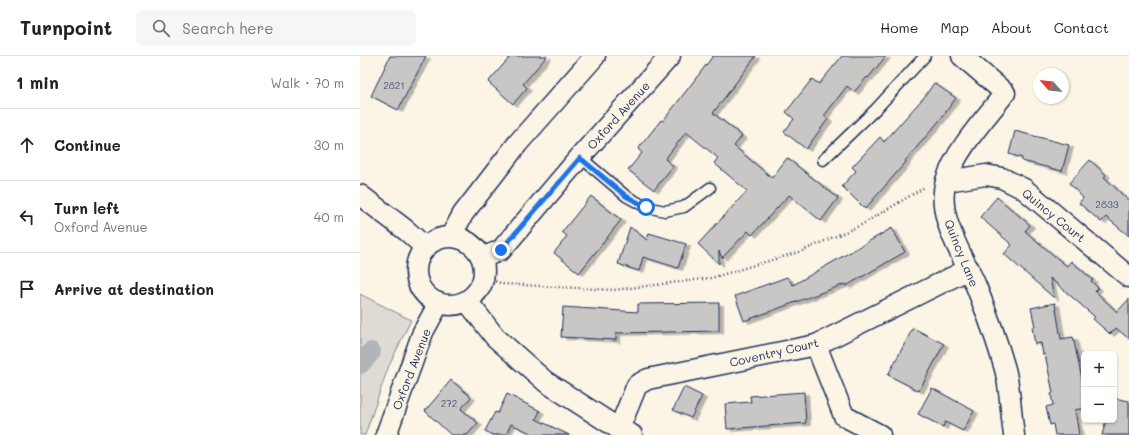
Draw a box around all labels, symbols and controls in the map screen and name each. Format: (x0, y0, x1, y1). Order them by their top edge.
search box (136, 10, 416, 46)
text: Turnpoint (20, 15, 112, 40)
icon: search (150, 17, 172, 39)
text: Search here (182, 18, 273, 38)
text: Home (880, 18, 918, 37)
text: Map (940, 18, 969, 37)
text: About (991, 18, 1032, 37)
text: Contact (1054, 18, 1109, 37)
north arrow (1033, 68, 1069, 104)
text: 1 min (16, 71, 59, 93)
text: Walk · 70 m (271, 74, 344, 91)
house number: 2821 (383, 78, 405, 92)
street label: Oxford Avenue (583, 78, 653, 152)
icon: ahead (16, 134, 38, 156)
text: Continue (54, 135, 121, 155)
text: 30 m (314, 136, 344, 153)
street label: Quincy Court (1019, 185, 1089, 245)
house number: 2833 (1095, 197, 1119, 211)
text: Turn left (54, 198, 119, 218)
route start (637, 198, 655, 216)
icon: left (16, 206, 38, 228)
text: 40 m (314, 208, 344, 225)
street label: Quincy Lane (941, 217, 983, 289)
text: Oxford Avenue (54, 218, 148, 235)
route end (492, 241, 510, 259)
icon: arrive (16, 278, 38, 300)
text: Arrive at destination (54, 279, 214, 299)
street label: Oxford Avenue (388, 326, 434, 412)
street label: Coventry Court (728, 334, 820, 370)
map controls (1081, 351, 1117, 423)
button: + (1081, 351, 1117, 387)
button: − (1081, 387, 1117, 423)
house number: 272 (441, 396, 457, 410)

